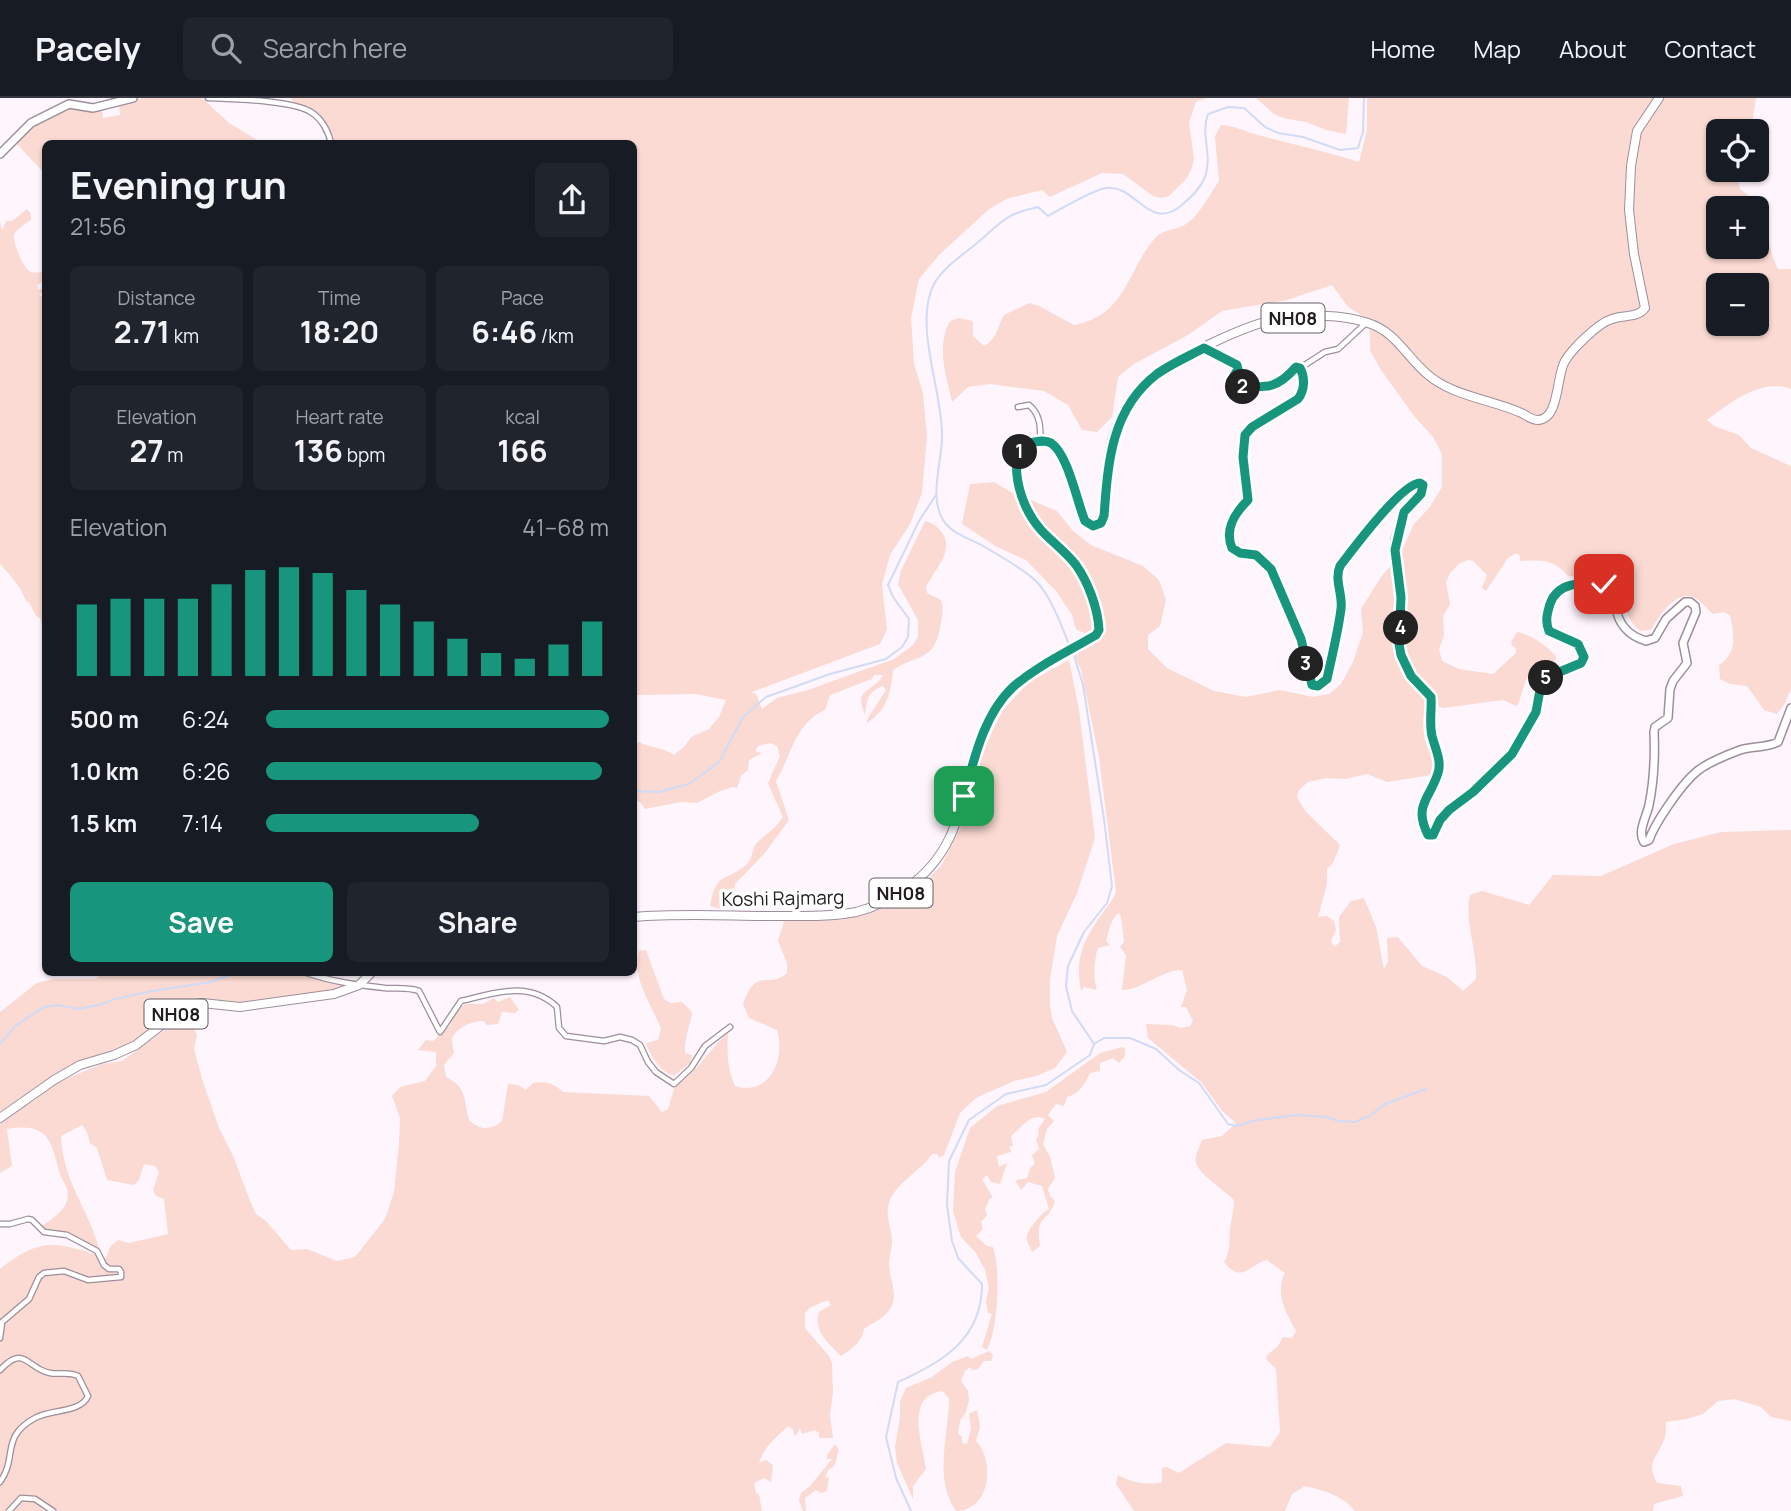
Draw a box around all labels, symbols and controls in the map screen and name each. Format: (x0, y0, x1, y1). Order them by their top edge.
search box (183, 17, 673, 80)
text: Pacely (35, 26, 141, 71)
icon: search (207, 29, 245, 67)
text: Search here (263, 30, 407, 66)
text: Home (1370, 32, 1435, 65)
text: Map (1473, 32, 1521, 65)
text: About (1559, 32, 1627, 65)
text: Contact (1665, 32, 1756, 65)
map controls (1706, 119, 1769, 336)
button: locate (1706, 119, 1769, 182)
text: Evening run (70, 158, 287, 210)
button: share (535, 163, 609, 237)
button: + (1706, 196, 1769, 259)
text: 21:56 (70, 210, 127, 242)
button: − (1706, 273, 1769, 336)
text: Distance (118, 285, 195, 311)
text: Time (318, 285, 361, 311)
text: Pace (501, 285, 544, 311)
road number: NH08 (1262, 303, 1324, 332)
text: 2.71 (114, 311, 170, 352)
text: 18:20 (300, 311, 379, 352)
text: 6:46 (471, 311, 537, 352)
text: km (170, 323, 199, 349)
text: /km (537, 323, 574, 349)
pin: 2 (1226, 370, 1260, 404)
text: 2 (1237, 373, 1248, 399)
text: Elevation (116, 404, 197, 430)
text: Heart rate (295, 404, 384, 430)
text: kcal (505, 404, 540, 430)
text: 27 (130, 430, 163, 471)
text: 136 (294, 430, 343, 471)
text: 166 (497, 430, 548, 471)
pin: 1 (1002, 434, 1038, 470)
text: 1 (1015, 438, 1024, 464)
text: m (163, 442, 183, 468)
text: bpm (343, 442, 385, 468)
text: Elevation (70, 511, 167, 543)
text: 41–68 m (522, 511, 609, 543)
pin (1574, 554, 1634, 614)
icon: check (1585, 565, 1623, 603)
pin: 4 (1384, 610, 1418, 646)
text: 4 (1395, 614, 1406, 640)
pin: 3 (1288, 646, 1324, 682)
text: 3 (1300, 650, 1311, 676)
pin: 5 (1528, 660, 1564, 696)
text: 5 (1540, 664, 1551, 690)
text: 500 m (70, 703, 139, 735)
text: 6:24 (182, 703, 229, 735)
text: 1.0 km (70, 755, 139, 787)
text: 6:26 (182, 755, 231, 787)
pin (934, 766, 994, 826)
icon: arrive (945, 777, 983, 815)
text: 1.5 km (70, 807, 137, 839)
text: 7:14 (182, 807, 223, 839)
road number: NH08 (870, 878, 932, 908)
button: Save (70, 882, 333, 962)
button: Share (347, 882, 609, 962)
street label: Koshi Rajmarg (721, 884, 845, 912)
road number: NH08 (144, 1000, 208, 1029)

